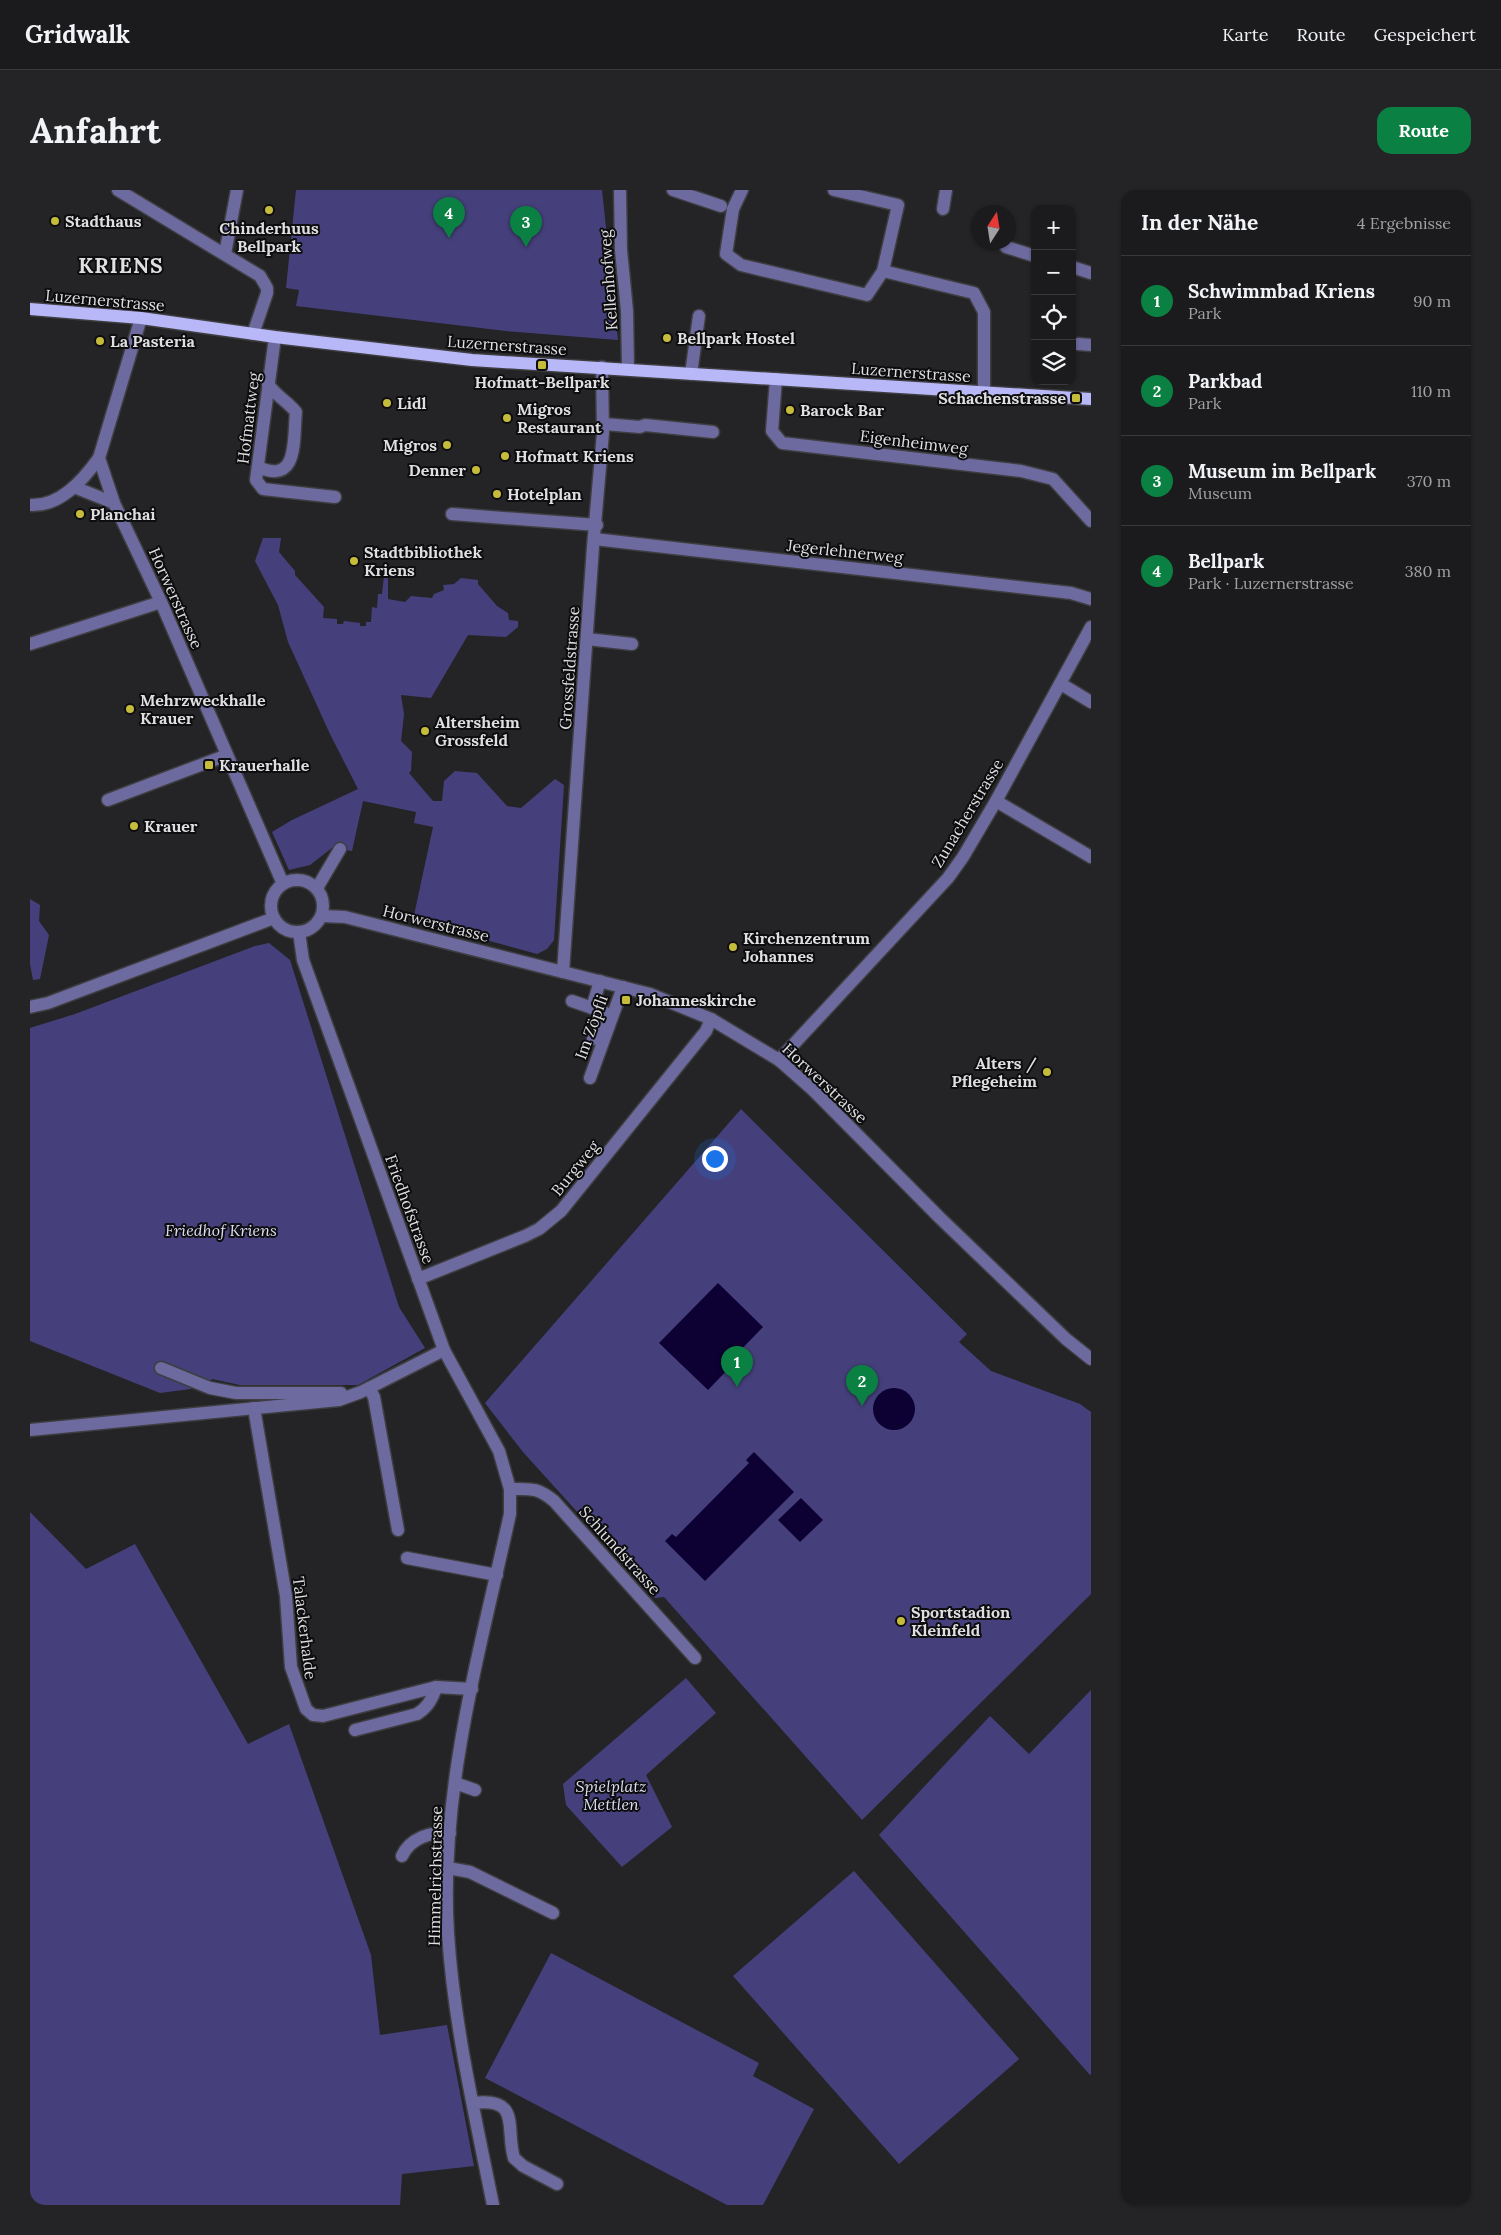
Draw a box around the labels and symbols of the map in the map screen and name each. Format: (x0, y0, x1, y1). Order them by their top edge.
pin: 4 (433, 197, 465, 238)
marker: Chinderhuus Bellpark (263, 204, 275, 216)
north arrow (971, 205, 1016, 250)
pin: 3 (510, 206, 542, 247)
place label: Stadthaus (65, 211, 142, 231)
marker: Stadthaus (49, 215, 61, 227)
place label: Chinderhuus Bellpark (219, 218, 319, 256)
street label: Kellenhofweg (594, 228, 622, 331)
district label: KRIENS (78, 252, 164, 279)
street label: Luzernerstrasse (44, 285, 166, 315)
place label: Bellpark Hostel (677, 328, 795, 348)
place label: La Pasteria (110, 331, 196, 351)
street label: Luzernerstrasse (446, 331, 568, 359)
marker: Bellpark Hostel (661, 332, 673, 344)
marker: La Pasteria (94, 335, 106, 347)
street label: Luzernerstrasse (850, 358, 972, 386)
marker: Hofmatt-Bellpark (536, 359, 548, 371)
street label: Hofmattweg (232, 370, 264, 465)
place label: Hofmatt-Bellpark (475, 372, 610, 392)
place label: Schachenstrasse (938, 388, 1066, 408)
marker: Schachenstrasse (1070, 392, 1082, 404)
place label: Lidl (397, 393, 426, 413)
marker: Lidl (381, 397, 393, 409)
place label: Migros Restaurant (517, 399, 602, 437)
place label: Barock Bar (800, 400, 885, 420)
marker: Barock Bar (784, 404, 796, 416)
marker: Migros Restaurant (501, 412, 513, 424)
street label: Eigenheimweg (859, 425, 970, 459)
place label: Migros (383, 435, 437, 455)
marker: Migros (441, 439, 453, 451)
place label: Hofmatt Kriens (515, 446, 634, 466)
marker: Hofmatt Kriens (499, 450, 511, 462)
place label: Denner (409, 460, 466, 480)
marker: Denner (470, 464, 482, 476)
place label: Hotelplan (507, 484, 582, 504)
marker: Hotelplan (491, 488, 503, 500)
place label: Planchai (90, 504, 156, 524)
marker: Planchai (74, 508, 86, 520)
street label: Jegerlehnerweg (785, 535, 905, 567)
place label: Stadtbibliothek Kriens (364, 542, 482, 580)
street label: Horwerstrasse (145, 544, 207, 652)
marker: Stadtbibliothek Kriens (348, 555, 360, 567)
street label: Grossfeldstrasse (555, 606, 583, 730)
place label: Mehrzweckhalle Krauer (140, 690, 266, 728)
marker: Mehrzweckhalle Krauer (124, 703, 136, 715)
place label: Altersheim Grossfeld (435, 712, 520, 750)
marker: Altersheim Grossfeld (419, 725, 431, 737)
place label: Krauerhalle (219, 755, 310, 775)
street label: Zunacherstrasse (927, 755, 1007, 871)
marker: Krauerhalle (203, 759, 215, 771)
place label: Krauer (144, 816, 198, 836)
marker: Krauer (128, 820, 140, 832)
street label: Horwerstrasse (381, 900, 492, 946)
place label: Kirchenzentrum Johannes (743, 928, 870, 966)
marker: Kirchenzentrum Johannes (727, 941, 739, 953)
place label: Johanneskirche (636, 990, 756, 1010)
street label: Im Zöpfli (570, 992, 612, 1062)
marker: Johanneskirche (620, 994, 632, 1006)
street label: Horwerstrasse (778, 1039, 872, 1128)
place label: Alters / Pflegeheim (951, 1053, 1037, 1091)
marker: Alters / Pflegeheim (1041, 1066, 1053, 1078)
street label: Burgweg (547, 1135, 604, 1200)
your location (702, 1146, 728, 1172)
street label: Friedhofstrasse (381, 1152, 439, 1267)
park label: Friedhof Kriens (165, 1220, 277, 1240)
pin: 1 (721, 1346, 753, 1387)
pin: 2 (846, 1365, 878, 1406)
street label: Schlundstrasse (575, 1502, 665, 1599)
street label: Talackerhalde (289, 1575, 321, 1681)
place label: Sportstadion Kleinfeld (911, 1602, 1010, 1640)
marker: Sportstadion Kleinfeld (895, 1615, 907, 1627)
park label: Spielplatz Mettlen (575, 1776, 647, 1814)
street label: Himmelrichstrasse (424, 1805, 446, 1946)

